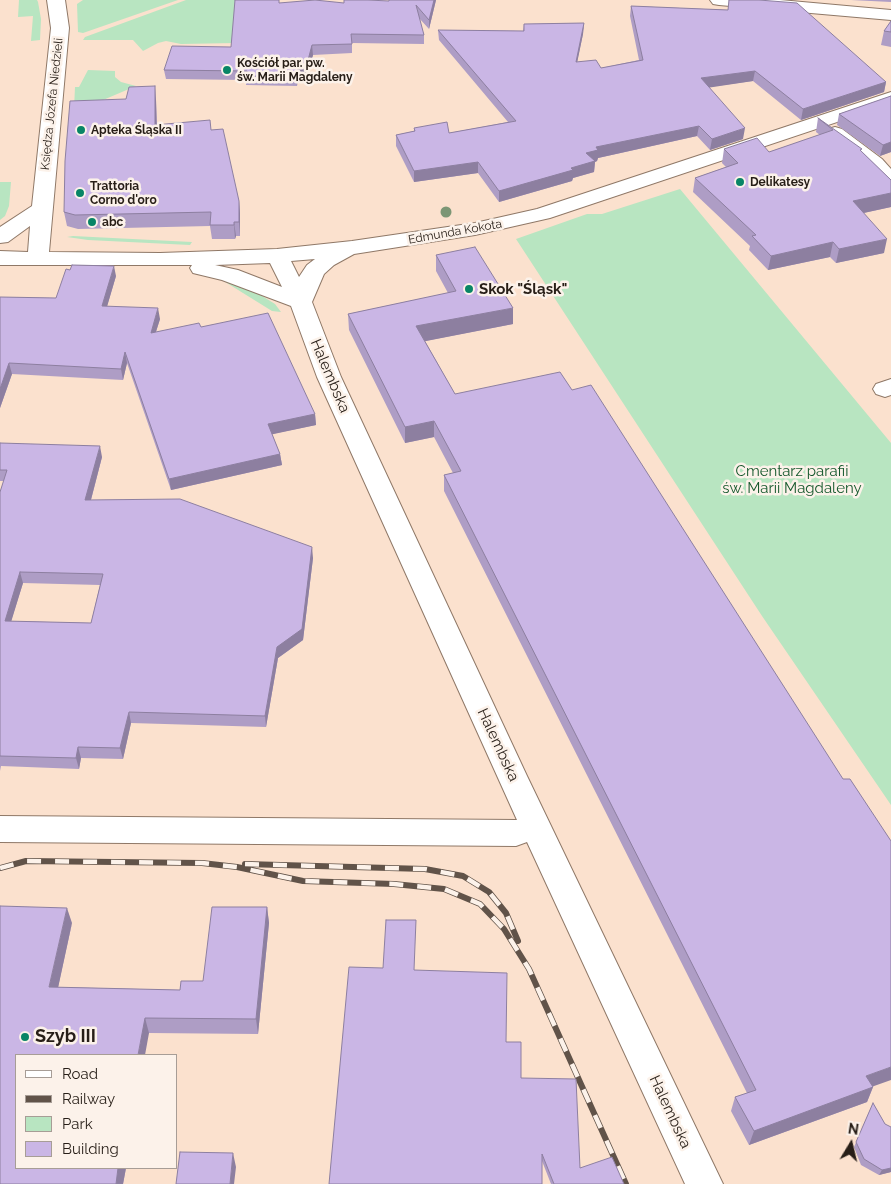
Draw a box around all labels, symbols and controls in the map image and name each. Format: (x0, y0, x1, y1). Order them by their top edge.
street label: Księdza Józefa Niedzieli (38, 37, 66, 171)
place label: Kościół par. pw. św. Marii Magdaleny (237, 56, 353, 84)
marker: Kościół par. pw. św. Marii Magdaleny (221, 64, 233, 76)
place label: Apteka Śląska II (91, 123, 182, 137)
marker: Apteka Śląska II (75, 124, 87, 136)
place label: Delikatesy (750, 175, 810, 189)
marker: Delikatesy (734, 176, 746, 188)
place label: Trattoria Corno d'oro (90, 179, 157, 207)
marker: Trattoria Corno d'oro (74, 187, 86, 199)
place label: abc (102, 215, 123, 229)
marker: abc (86, 216, 98, 228)
street label: Edmunda Kokota (407, 217, 503, 247)
place label: Skok "Śląsk" (479, 280, 567, 298)
marker: Skok "Śląsk" (463, 283, 475, 295)
street label: Halembska (306, 336, 354, 416)
park label: Cmentarz parafii św. Marii Magdaleny (722, 462, 862, 497)
street label: Halembska (473, 706, 523, 784)
place label: Szyb III (35, 1026, 96, 1048)
marker: Szyb III (19, 1031, 31, 1043)
legend (15, 1054, 178, 1169)
text: Road (62, 1065, 98, 1083)
street label: Halembska (645, 1073, 695, 1151)
text: Railway (62, 1090, 115, 1108)
text: Park (62, 1115, 93, 1133)
north arrow (826, 1119, 876, 1169)
text: N (847, 1120, 860, 1138)
text: Building (62, 1140, 119, 1158)

